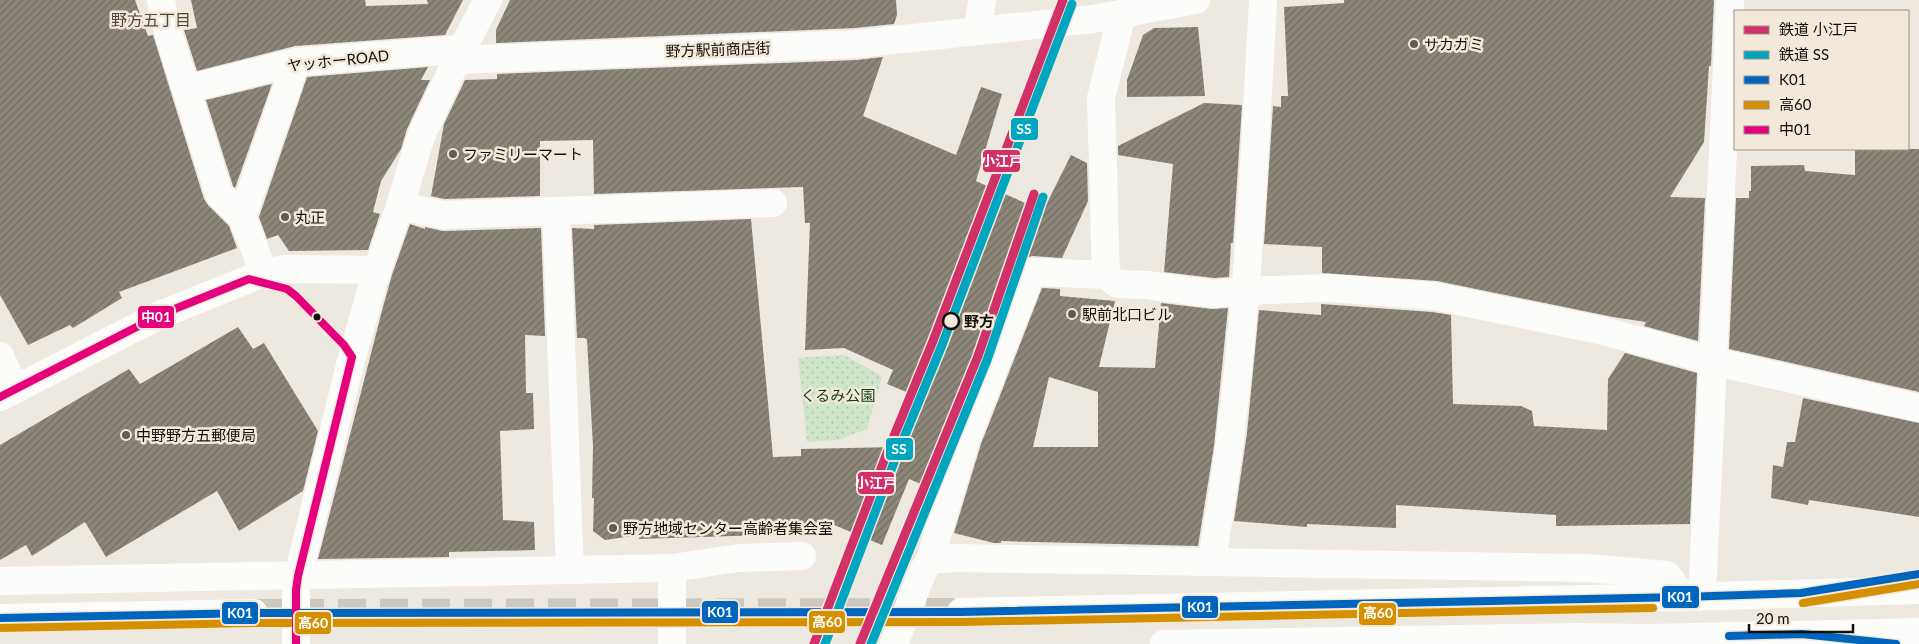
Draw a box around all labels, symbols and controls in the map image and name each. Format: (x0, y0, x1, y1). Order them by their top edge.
district label: 野方五丁目 (111, 10, 191, 29)
legend (1734, 10, 1909, 150)
text: 鉄道 小江戸 (1779, 20, 1858, 38)
place label: サカガミ (1424, 35, 1484, 53)
street label: 野方駅前商店街 (665, 38, 771, 60)
marker: サカガミ (1408, 38, 1420, 50)
text: 鉄道 SS (1779, 45, 1829, 63)
street label: ヤッホーROAD (286, 46, 390, 74)
text: K01 (1779, 70, 1806, 88)
text: 高60 (1779, 95, 1812, 113)
line badge: SS (1010, 117, 1039, 141)
text: SS (1016, 120, 1032, 137)
text: 中01 (1779, 120, 1811, 138)
place label: ファミリーマート (463, 145, 583, 163)
marker: ファミリーマート (447, 148, 459, 160)
line badge: 小江戸 (982, 149, 1021, 173)
text: 小江戸 (981, 152, 1023, 169)
place label: 丸正 (295, 208, 325, 226)
marker: 丸正 (279, 211, 291, 223)
line badge: 中01 (137, 305, 175, 329)
place label: 駅前北口ビル (1082, 305, 1172, 323)
text: 中01 (141, 308, 171, 325)
marker: 駅前北口ビル (1066, 308, 1078, 320)
unlabelled marker (312, 312, 322, 322)
marker: 野方 (942, 312, 960, 330)
place label: 野方 (964, 312, 994, 330)
park label: くるみ公園 (801, 386, 875, 404)
place label: 中野野方五郵便局 (136, 426, 256, 444)
marker: 中野野方五郵便局 (120, 429, 132, 441)
line badge: SS (885, 437, 914, 461)
text: SS (891, 440, 907, 457)
line badge: 小江戸 (857, 471, 895, 495)
text: 小江戸 (855, 474, 897, 491)
place label: 野方地域センター高齢者集会室 (623, 519, 833, 537)
marker: 野方地域センター高齢者集会室 (607, 522, 619, 534)
line badge: K01 (1661, 585, 1700, 609)
text: K01 (1667, 588, 1693, 605)
line badge: K01 (1181, 595, 1219, 619)
text: K01 (1187, 598, 1213, 615)
line badge: K01 (701, 600, 739, 624)
line badge: K01 (221, 601, 259, 625)
line badge: 高60 (1358, 602, 1397, 626)
scale bar (1749, 602, 1853, 634)
text: K01 (707, 603, 733, 620)
text: K01 (227, 604, 253, 621)
text: 高60 (1363, 604, 1393, 621)
text: 20 m (1756, 609, 1790, 627)
line badge: 高60 (808, 610, 846, 634)
line badge: 高60 (294, 611, 332, 635)
text: 高60 (812, 613, 842, 630)
text: 高60 (298, 614, 328, 631)

